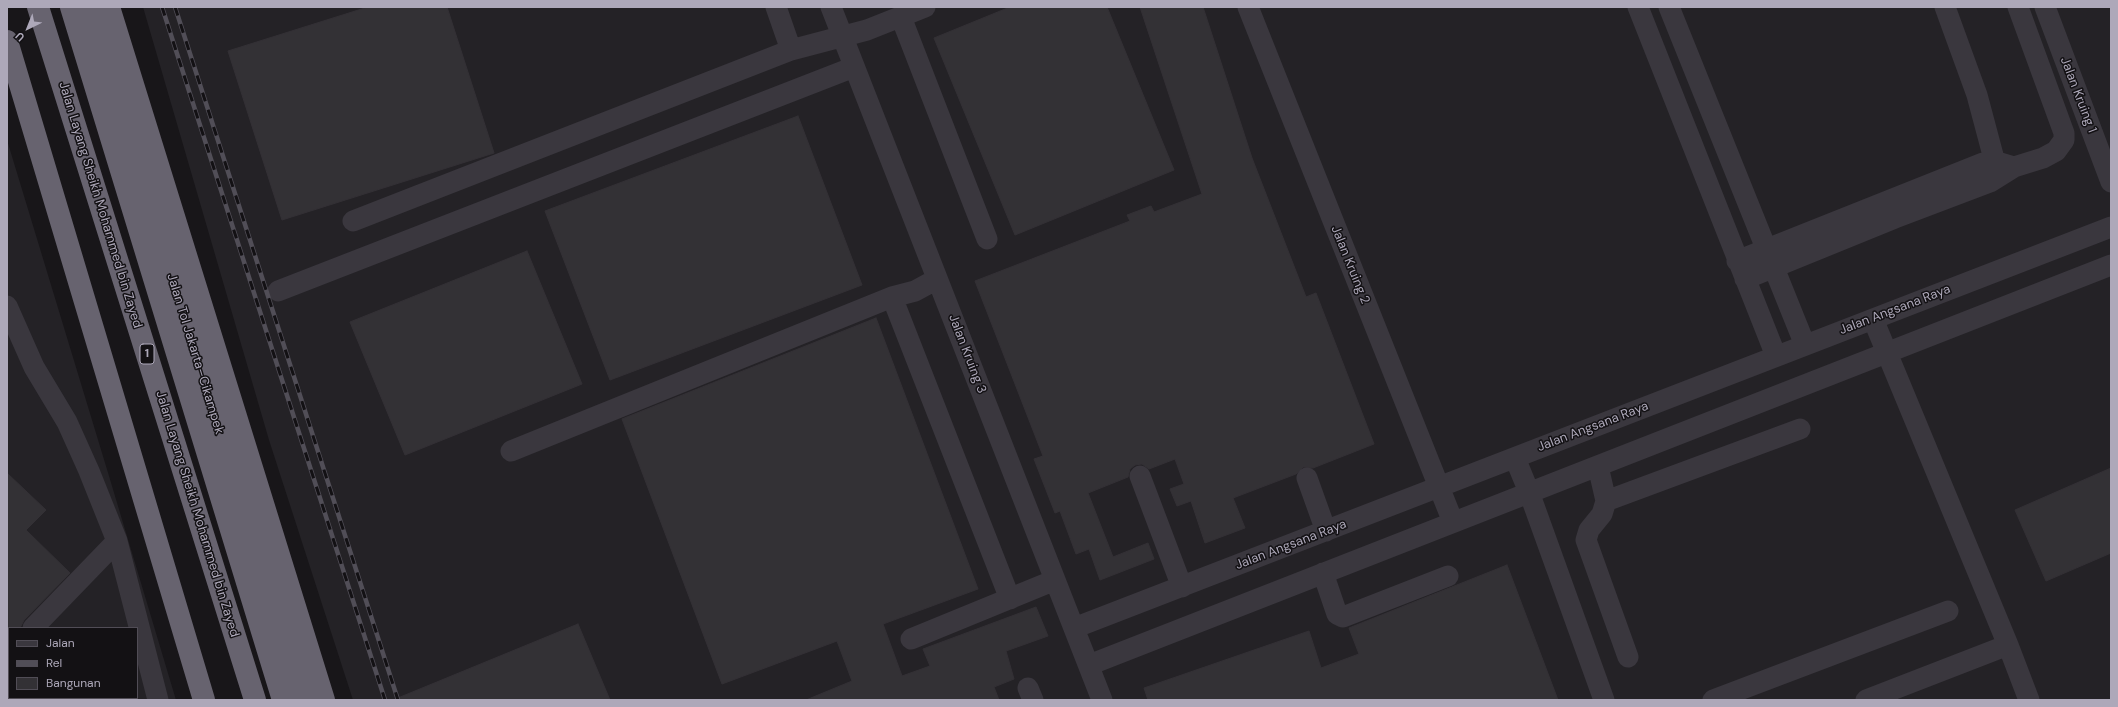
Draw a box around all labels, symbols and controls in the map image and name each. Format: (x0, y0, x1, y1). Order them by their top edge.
north arrow (8, 8, 48, 48)
text: U (12, 29, 27, 44)
street label: Jalan Kruing 1 (2056, 55, 2100, 135)
street label: Jalan Layang Sheikh Mohammed bin Zayed (55, 80, 145, 330)
street label: Jalan Kruing 2 (1327, 224, 1373, 306)
street label: Jalan Tol Jakarta–Cikampek (163, 272, 227, 436)
street label: Jalan Angsana Raya (1837, 282, 1953, 338)
street label: Jalan Kruing 3 (945, 312, 989, 396)
road number: 1 (140, 344, 154, 364)
street label: Jalan Layang Sheikh Mohammed bin Zayed (152, 389, 242, 639)
street label: Jalan Angsana Raya (1535, 399, 1651, 455)
street label: Jalan Angsana Raya (1233, 517, 1349, 573)
legend (8, 627, 138, 699)
text: Jalan (46, 635, 75, 651)
text: Rel (46, 655, 62, 671)
text: Bangunan (46, 675, 101, 691)

